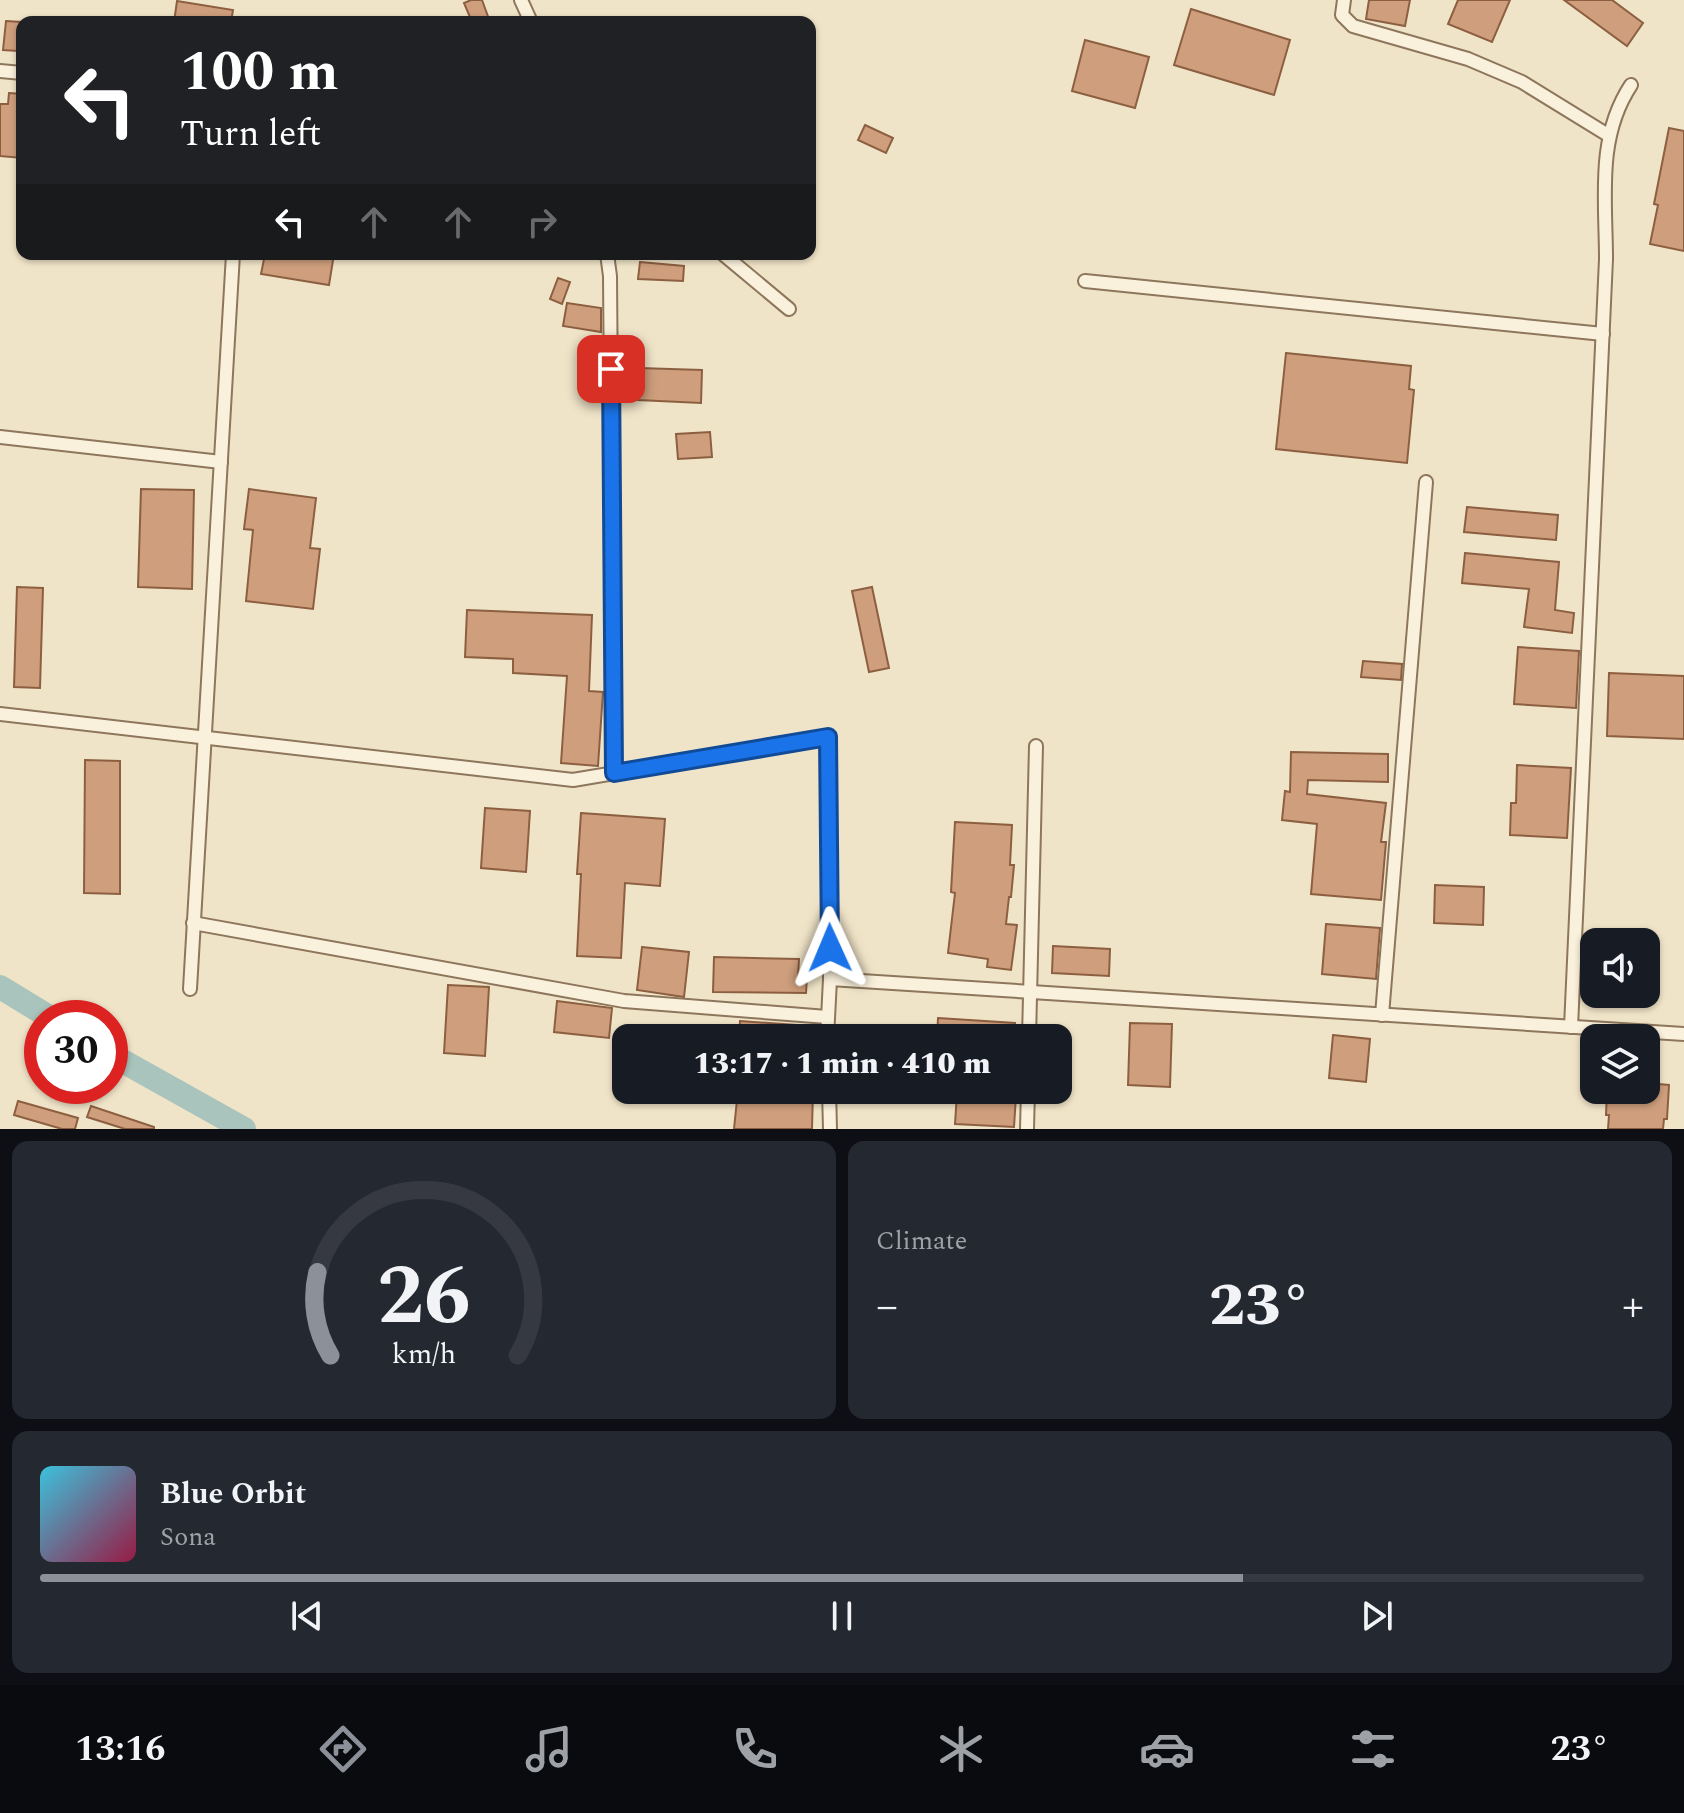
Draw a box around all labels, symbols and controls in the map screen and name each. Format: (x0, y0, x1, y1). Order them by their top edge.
text: 100 m (180, 30, 339, 115)
icon: left (48, 48, 152, 152)
text: Turn left (180, 107, 321, 162)
icon: left (268, 200, 312, 244)
icon: ahead (352, 200, 396, 244)
icon: ahead (436, 200, 480, 244)
icon: right (520, 200, 564, 244)
pin (577, 335, 645, 403)
icon: arrive (589, 347, 633, 391)
position arrow (788, 906, 872, 990)
map controls (1580, 928, 1660, 1104)
button: sound (1580, 928, 1660, 1008)
speed limit sign: 30 (24, 1000, 128, 1104)
button: layers (1580, 1024, 1660, 1104)
text: 13:17 · 1 min · 410 m (693, 1041, 991, 1087)
text: Climate (876, 1221, 967, 1261)
text: 26 (377, 1234, 471, 1361)
text: 23° (1209, 1260, 1311, 1352)
text: − (876, 1273, 898, 1340)
text: + (1622, 1273, 1644, 1340)
text: km/h (392, 1333, 456, 1376)
text: Blue Orbit (160, 1471, 306, 1517)
text: Sona (160, 1517, 216, 1557)
icon: previous (285, 1594, 329, 1638)
icon: pause (820, 1594, 864, 1638)
icon: next (1355, 1594, 1399, 1638)
icon: directions (315, 1721, 371, 1777)
icon: music (521, 1721, 577, 1777)
icon: phone (727, 1721, 783, 1777)
icon: climate (933, 1721, 989, 1777)
icon: car (1139, 1721, 1195, 1777)
icon: filters (1345, 1721, 1401, 1777)
text: 13:16 (75, 1722, 165, 1777)
text: 23° (1551, 1722, 1609, 1777)

